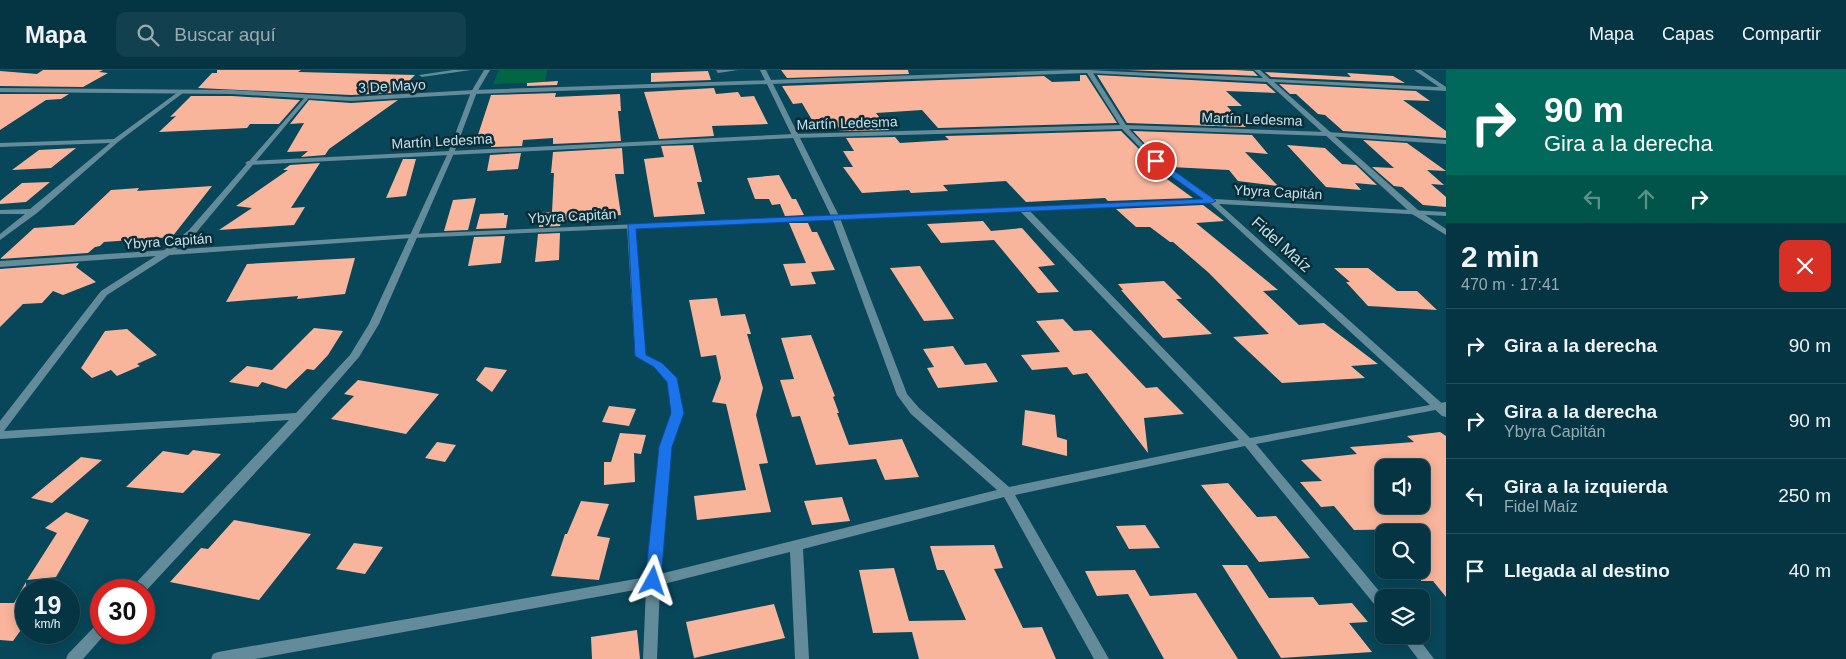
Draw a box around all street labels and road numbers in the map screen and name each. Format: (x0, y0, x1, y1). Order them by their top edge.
street label: 3 De Mayo (358, 76, 426, 96)
street label: Martín Ledesma (1201, 109, 1303, 129)
street label: Martín Ledesma (796, 113, 898, 133)
street label: Martín Ledesma (391, 130, 493, 152)
street label: Ybyra Capitán (1233, 182, 1323, 202)
street label: Ybyra Capitán (527, 206, 617, 226)
street label: Fidel Maíz (1249, 213, 1315, 275)
street label: Ybyra Capitán (123, 230, 213, 252)

